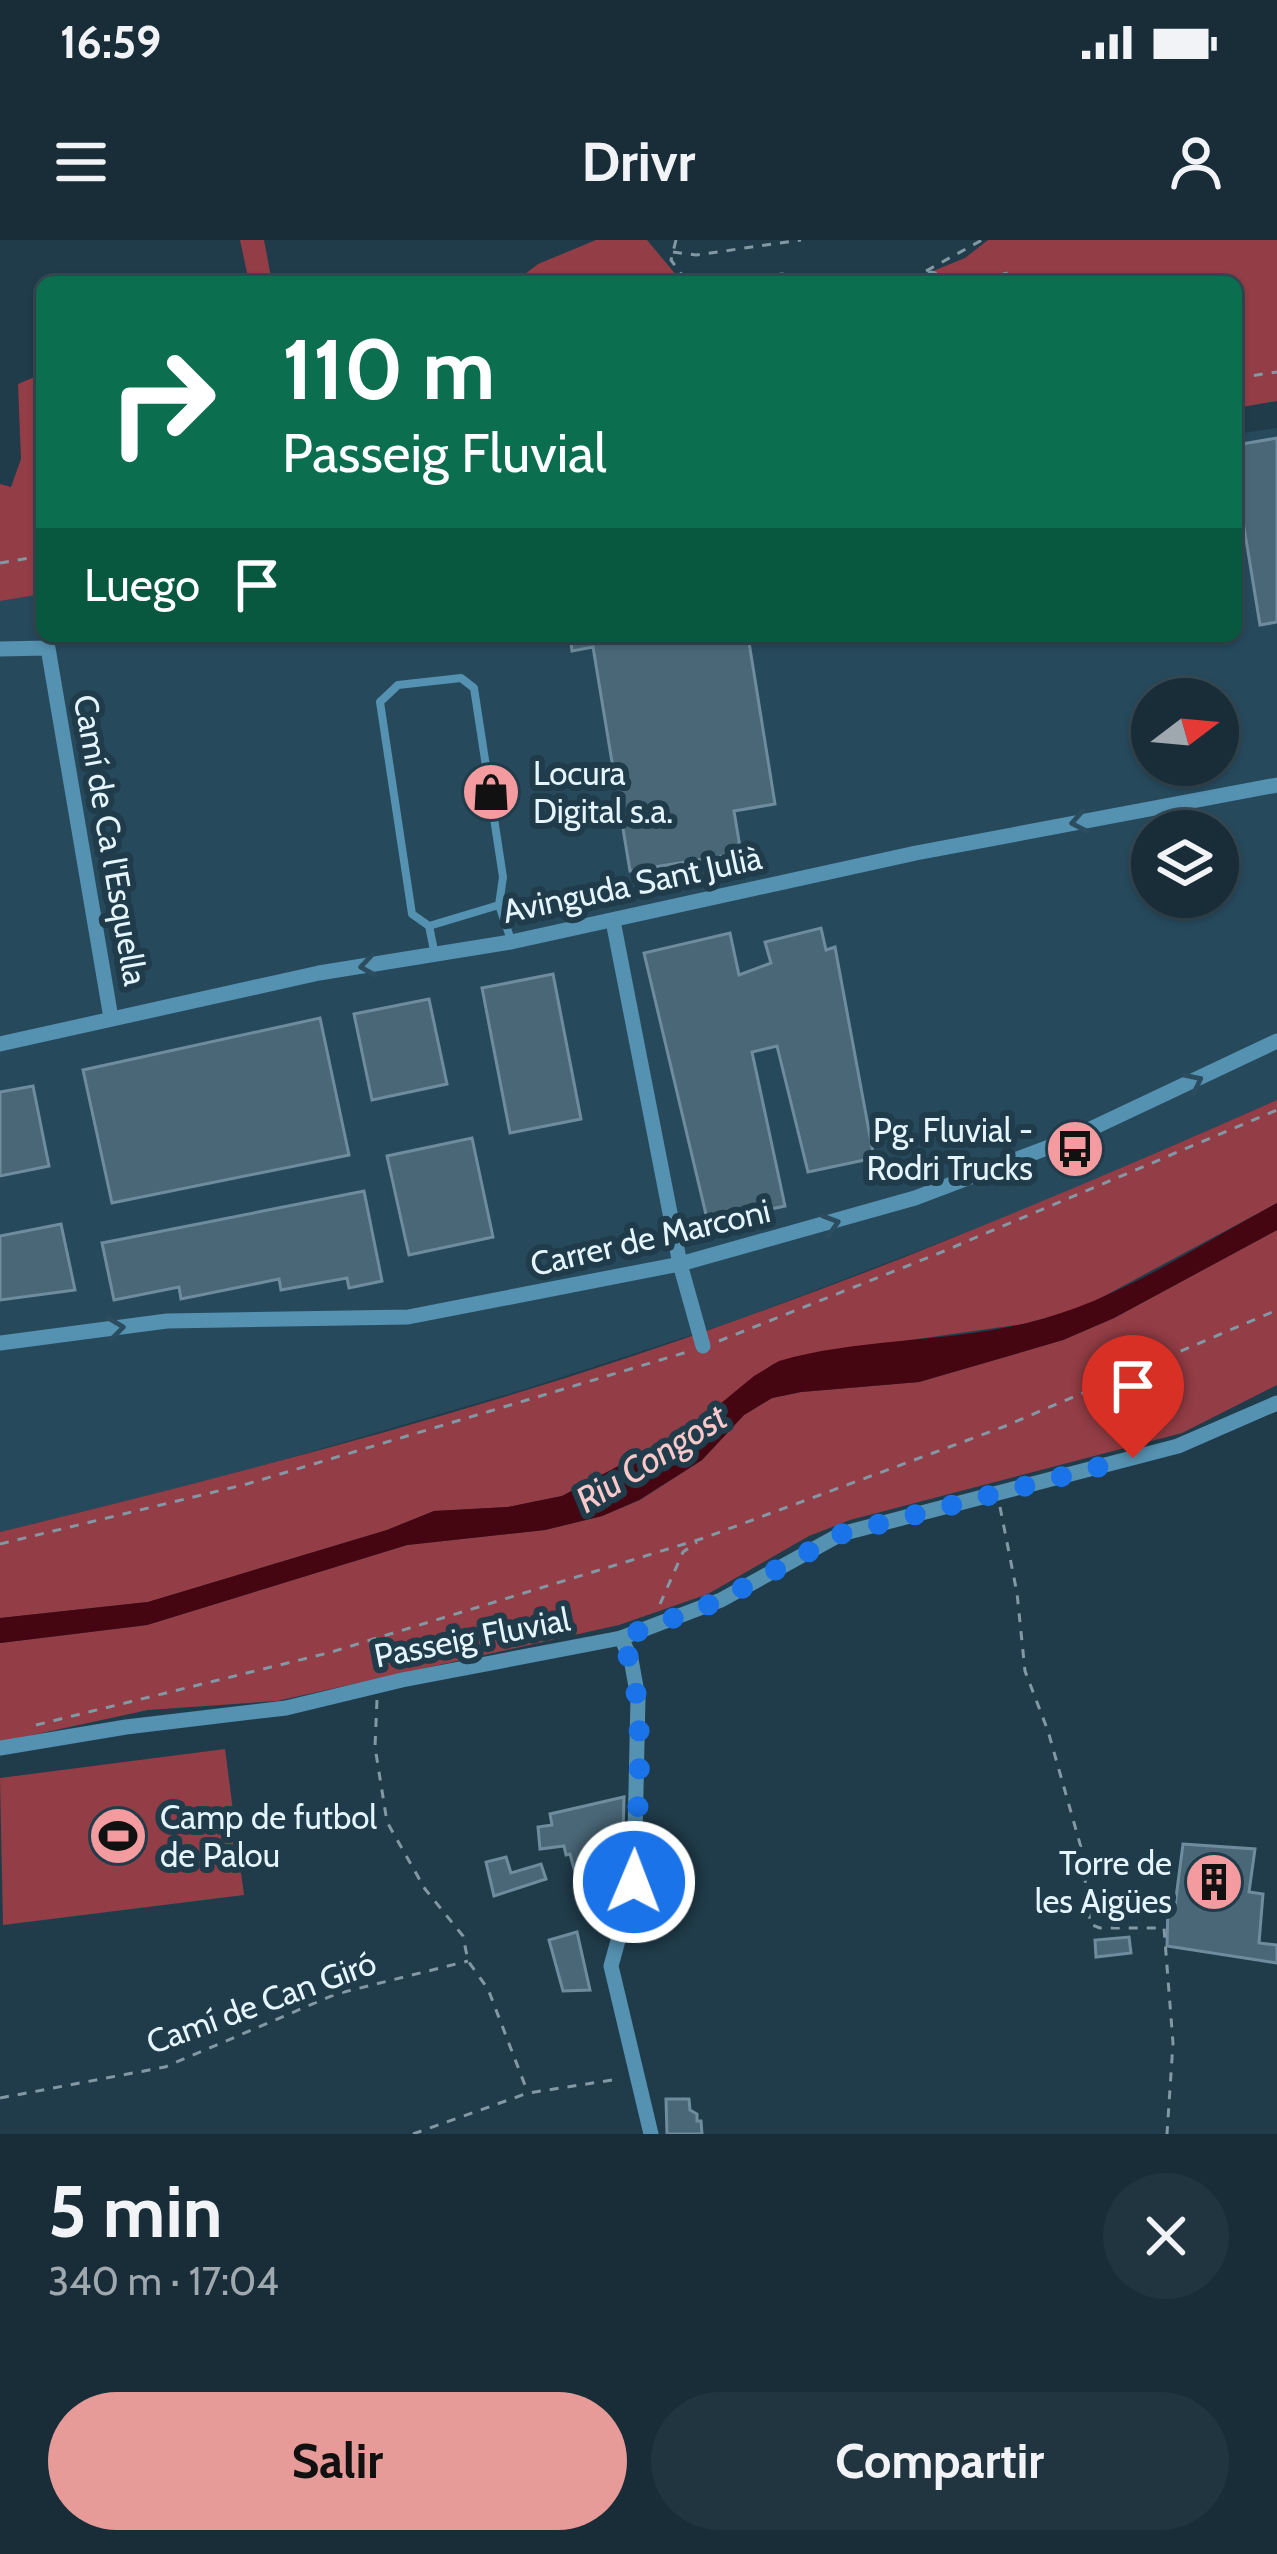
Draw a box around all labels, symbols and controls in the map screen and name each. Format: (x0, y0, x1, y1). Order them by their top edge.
text: 16:59 (60, 15, 161, 69)
icon: menu (48, 129, 114, 195)
text: Drivr (582, 129, 695, 195)
icon: person (1163, 129, 1229, 195)
text: 110 m (282, 318, 495, 420)
icon: right (84, 324, 240, 480)
text: Passeig Fluvial (282, 420, 607, 486)
icon: arrive (224, 552, 290, 618)
text: Luego (84, 558, 200, 612)
north arrow (1131, 678, 1239, 786)
map controls (1131, 678, 1239, 918)
street label: Camí de Ca l'Esquella (66, 691, 156, 989)
place label: Locura Digital s.a. (533, 753, 673, 831)
shop icon: Locura Digital s.a. (460, 761, 522, 823)
one-way arrow (1070, 808, 1090, 834)
button: layers (1131, 810, 1239, 918)
street label: Avinguda Sant Julià (499, 837, 765, 931)
one-way arrow (358, 952, 378, 977)
one-way arrow (1182, 1073, 1203, 1097)
place label: Pg. Fluvial - Rodri Trucks (867, 1110, 1033, 1188)
bus stop icon: Pg. Fluvial - Rodri Trucks (1044, 1118, 1106, 1180)
street label: Carrer de Marconi (526, 1190, 774, 1284)
one-way arrow (820, 1213, 841, 1238)
one-way arrow (106, 1315, 126, 1341)
pin (1082, 1335, 1184, 1458)
icon: arrive (1100, 1353, 1166, 1419)
water label: Riu Congost (567, 1394, 736, 1522)
street label: Passeig Fluvial (371, 1598, 573, 1676)
place label: Camp de futbol de Palou (160, 1797, 377, 1875)
sports icon: Camp de futbol de Palou (87, 1805, 149, 1867)
position arrow (571, 1819, 697, 1945)
place label: Torre de les Aigües (1035, 1843, 1172, 1921)
building icon: Torre de les Aigües (1183, 1851, 1245, 1913)
street label: Camí de Can Giró (141, 1942, 381, 2062)
text: 5 min (48, 2168, 222, 2255)
button: close (1103, 2173, 1229, 2299)
text: 340 m · 17:04 (48, 2257, 279, 2305)
button: Salir (48, 2392, 627, 2530)
button: Compartir (651, 2392, 1229, 2530)

